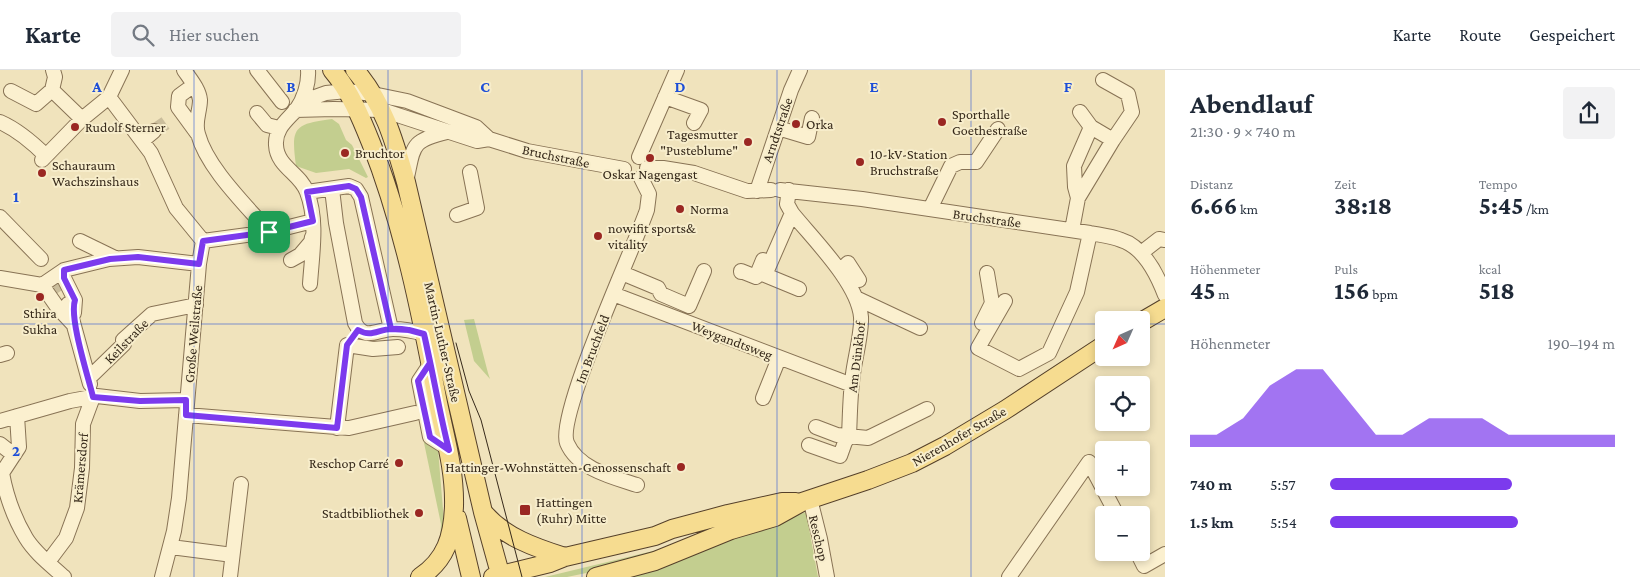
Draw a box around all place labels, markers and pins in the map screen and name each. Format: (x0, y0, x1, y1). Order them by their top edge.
place label: Sporthalle Goethestraße (952, 106, 1028, 138)
place label: Orka (806, 116, 834, 132)
marker: Sporthalle Goethestraße (936, 116, 948, 128)
marker: Orka (790, 118, 802, 130)
place label: Rudolf Sterner (85, 119, 166, 135)
marker: Rudolf Sterner (69, 121, 81, 133)
place label: Tagesmutter "Pusteblume" (660, 126, 738, 158)
marker: Tagesmutter "Pusteblume" (742, 136, 754, 148)
place label: Bruchtor (355, 145, 405, 161)
place label: 10-kV-Station Bruchstraße (870, 146, 948, 178)
marker: Bruchtor (339, 147, 351, 159)
marker: Oskar Nagengast (644, 152, 656, 164)
marker: 10-kV-Station Bruchstraße (854, 156, 866, 168)
place label: Schauraum Wachszinshaus (52, 157, 139, 189)
place label: Oskar Nagengast (603, 166, 698, 182)
marker: Schauraum Wachszinshaus (36, 167, 48, 179)
place label: Norma (690, 201, 729, 217)
marker: Norma (674, 203, 686, 215)
pin (248, 211, 290, 253)
place label: nowifit sports& vitality (607, 220, 696, 252)
marker: nowifit sports& vitality (592, 230, 604, 242)
marker: Sthira Sukha (34, 291, 46, 303)
place label: Sthira Sukha (23, 305, 58, 337)
place label: Reschop Carré (309, 455, 389, 471)
marker: Reschop Carré (393, 457, 405, 469)
place label: Hattinger-Wohnstätten-Genossenschaft (445, 459, 671, 475)
marker: Hattinger-Wohnstätten-Genossenschaft (675, 461, 687, 473)
place label: Hattingen (Ruhr) Mitte (536, 494, 606, 527)
marker: Hattingen (Ruhr) Mitte (518, 503, 532, 517)
place label: Stadtbibliothek (322, 505, 409, 521)
marker: Stadtbibliothek (413, 507, 425, 519)

